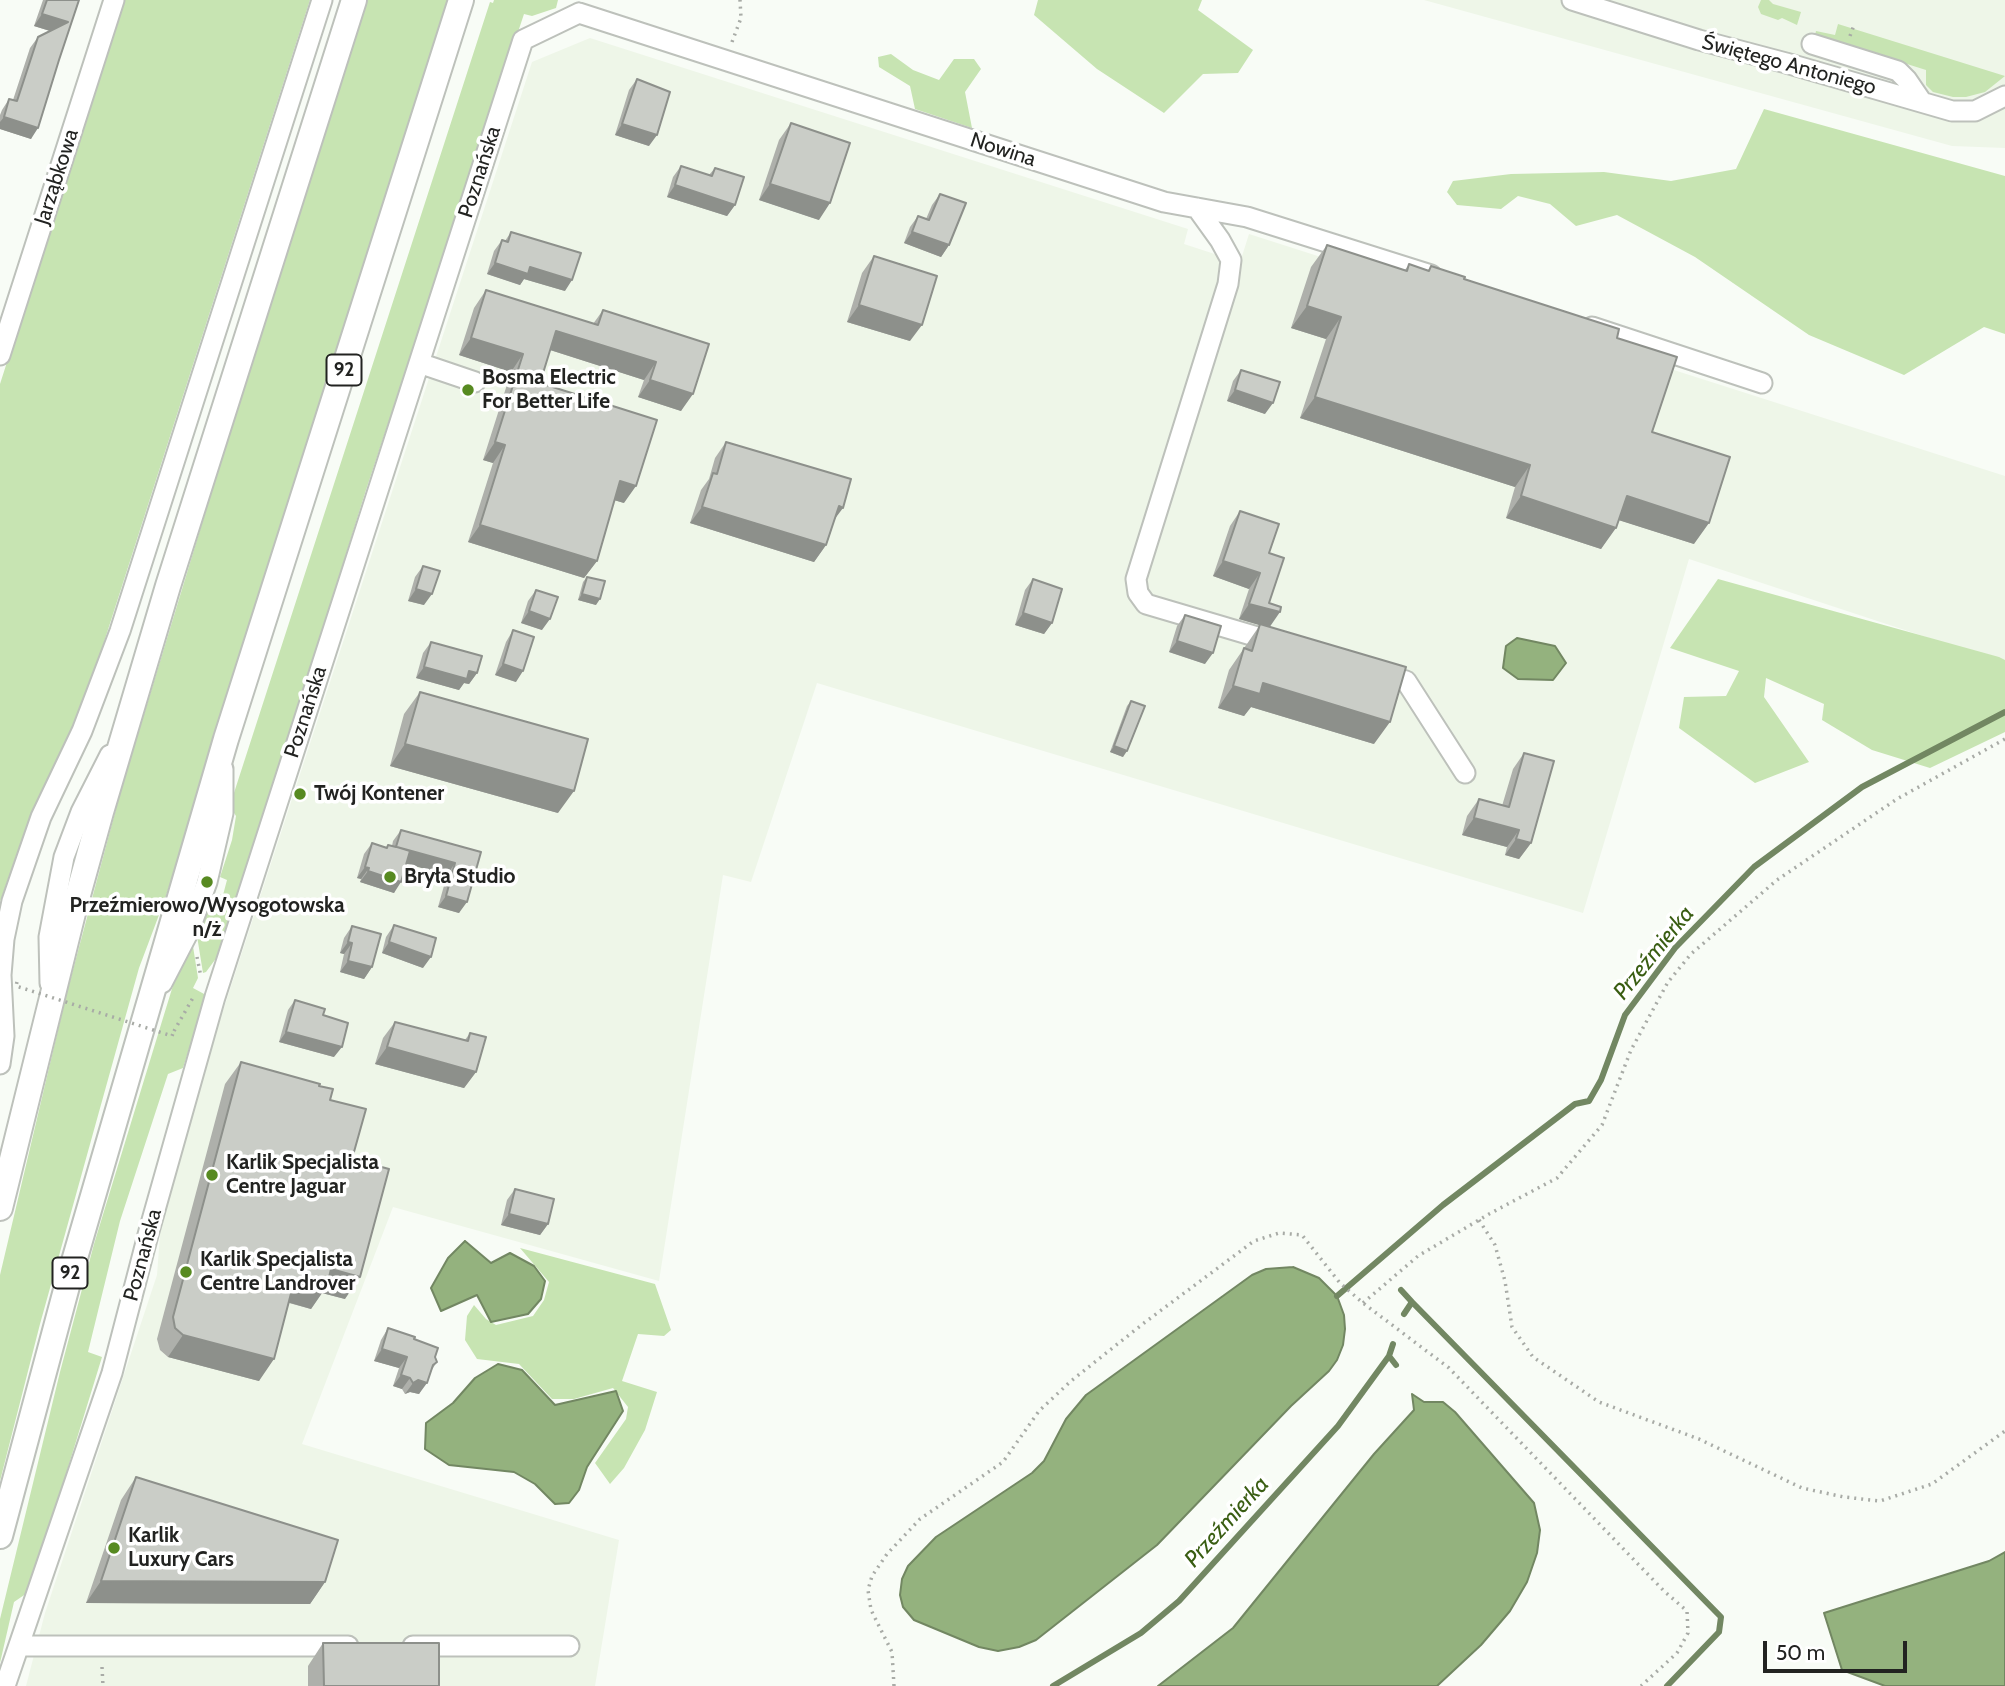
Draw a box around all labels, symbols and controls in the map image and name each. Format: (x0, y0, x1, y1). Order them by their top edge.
street label: Świętego Antoniego (1699, 30, 1879, 100)
street label: Poznańska (453, 123, 507, 221)
street label: Jarząbkowa (30, 126, 84, 228)
street label: Nowina (967, 128, 1039, 172)
road number: 92 (326, 354, 362, 386)
place label: Bosma Electric For Better Life (482, 365, 616, 415)
marker: Bosma Electric For Better Life (460, 382, 476, 398)
street label: Poznańska (279, 663, 333, 761)
place label: Twój Kontener (314, 781, 444, 807)
marker: Twój Kontener (292, 786, 308, 802)
place label: Bryła Studio (404, 864, 516, 890)
marker: Bryła Studio (382, 869, 398, 885)
marker: Przeźmierowo/Wysogotowska n/ż (199, 874, 215, 890)
place label: Przeźmierowo/Wysogotowska n/ż (69, 893, 345, 943)
water label: Przeźmierka (1608, 901, 1700, 1005)
place label: Karlik Specjalista Centre Jaguar (226, 1150, 379, 1200)
marker: Karlik Specjalista Centre Jaguar (204, 1167, 220, 1183)
street label: Poznańska (119, 1206, 167, 1304)
place label: Karlik Specjalista Centre Landrover (200, 1247, 355, 1297)
road number: 92 (52, 1258, 88, 1288)
marker: Karlik Specjalista Centre Landrover (178, 1264, 194, 1280)
water label: Przeźmierka (1179, 1471, 1275, 1573)
place label: Karlik Luxury Cars (128, 1523, 234, 1573)
marker: Karlik Luxury Cars (106, 1540, 122, 1556)
scale bar (1767, 1626, 1910, 1670)
text: 50 m (1776, 1640, 1825, 1665)

